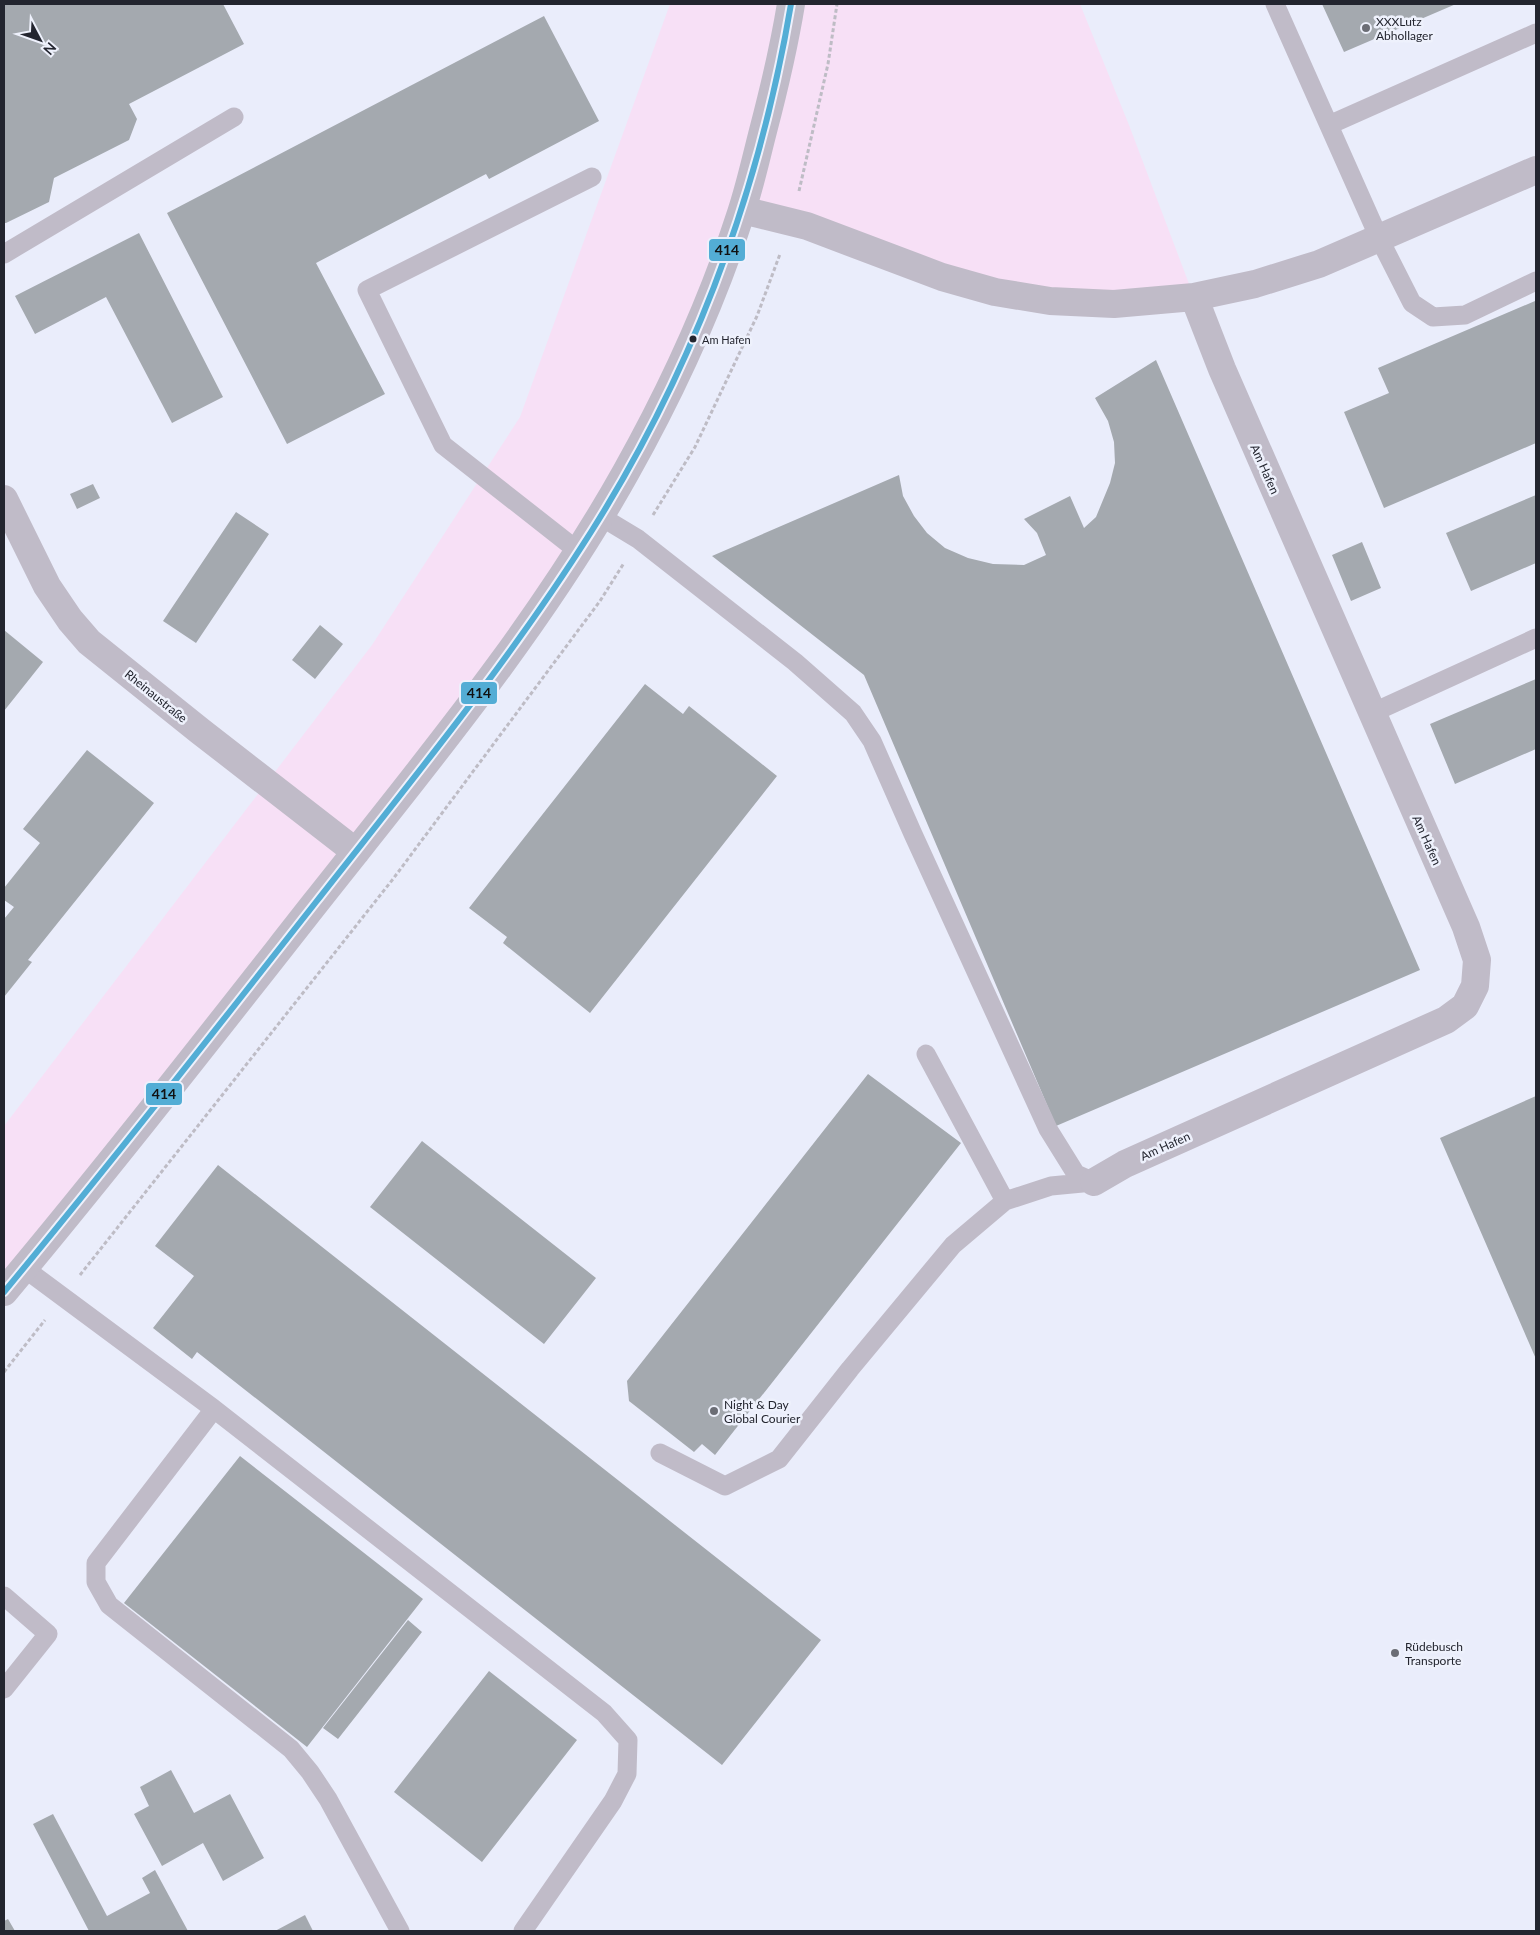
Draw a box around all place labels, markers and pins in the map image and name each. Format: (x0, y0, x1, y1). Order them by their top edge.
place label: XXXLutz Abhollager (1376, 14, 1433, 43)
marker: XXXLutz Abhollager (1360, 22, 1372, 34)
place label: Am Hafen (702, 333, 751, 346)
marker: Am Hafen (688, 334, 698, 344)
place label: Night & Day Global Courier (724, 1397, 801, 1426)
marker: Night & Day Global Courier (708, 1405, 720, 1417)
place label: Rüdebusch Transporte (1405, 1639, 1463, 1668)
marker: Rüdebusch Transporte (1389, 1647, 1401, 1659)

